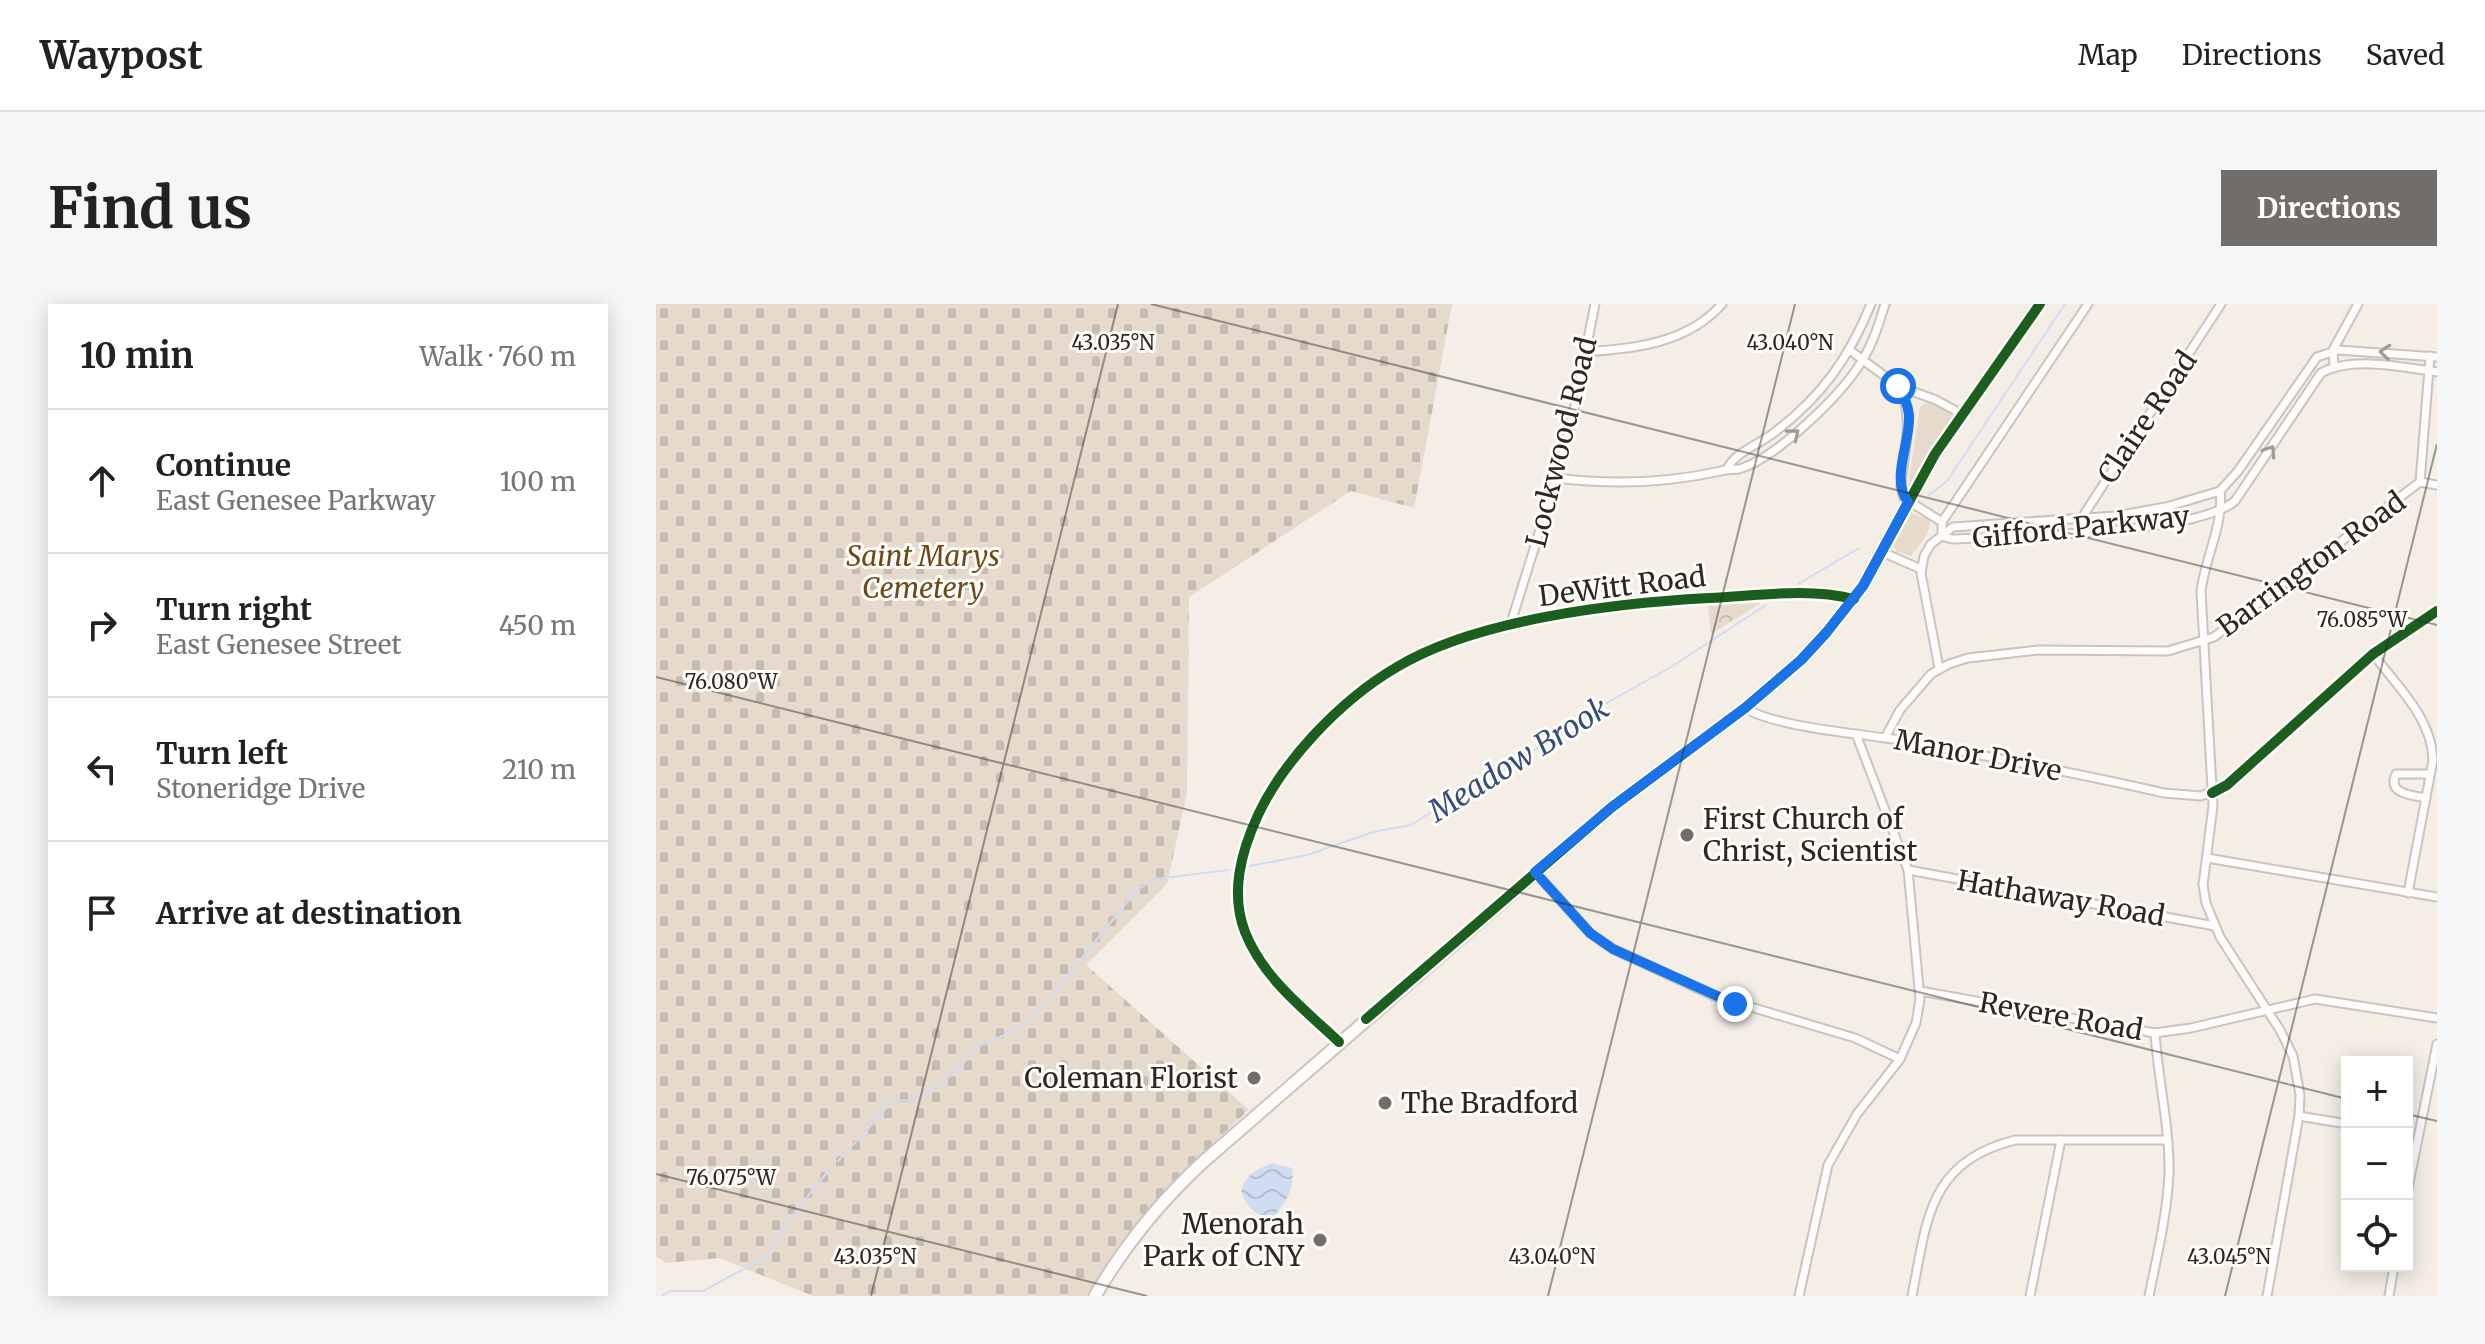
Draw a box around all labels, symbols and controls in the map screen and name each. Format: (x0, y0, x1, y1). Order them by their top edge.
text: Waypost (40, 32, 203, 79)
text: Map (2078, 37, 2138, 73)
text: Directions (2182, 37, 2322, 73)
text: Saved (2366, 37, 2445, 73)
button: Directions (2221, 170, 2437, 246)
text: Find us (48, 173, 252, 243)
text: 43.035°N (1072, 330, 1155, 355)
text: 43.040°N (1747, 330, 1834, 355)
street label: Lockwood Road (1517, 333, 1605, 551)
text: 10 min (80, 335, 194, 377)
text: Walk · 760 m (419, 340, 576, 373)
street label: Claire Road (2089, 344, 2205, 490)
one-way arrow (2378, 344, 2391, 361)
route start (1880, 368, 1916, 404)
one-way arrow (1785, 429, 1799, 444)
one-way arrow (2260, 445, 2275, 460)
text: Continue (156, 446, 291, 484)
icon: ahead (80, 459, 124, 503)
text: 100 m (500, 465, 576, 498)
street label: Barrington Road (2210, 483, 2412, 644)
text: East Genesee Parkway (156, 484, 435, 517)
street label: Gifford Parkway (1971, 498, 2192, 556)
park label: Saint Marys Cemetery (846, 538, 1000, 606)
street label: DeWitt Road (1536, 558, 1708, 614)
text: Turn right (156, 590, 312, 628)
icon: right (80, 603, 124, 647)
text: 76.085°W (2317, 607, 2408, 632)
text: 450 m (499, 609, 576, 642)
text: East Genesee Street (156, 628, 402, 661)
text: 76.080°W (685, 669, 778, 694)
water label: Meadow Brook (1419, 688, 1616, 831)
street label: Manor Drive (1891, 721, 2065, 789)
text: Turn left (156, 734, 288, 772)
icon: left (80, 747, 124, 791)
text: 210 m (502, 753, 576, 786)
text: Stoneridge Drive (156, 772, 365, 805)
place label: First Church of Christ, Scientist (1703, 801, 1917, 869)
marker: First Church of Christ, Scientist (1678, 826, 1696, 844)
street label: Hathaway Road (1954, 862, 2168, 934)
icon: arrive (80, 891, 124, 935)
text: Arrive at destination (156, 894, 462, 932)
street label: Revere Road (1976, 984, 2146, 1048)
route end (1717, 986, 1753, 1022)
map controls (2341, 1056, 2413, 1272)
button: + (2341, 1056, 2413, 1128)
place label: Coleman Florist (1024, 1060, 1238, 1096)
marker: Coleman Florist (1245, 1069, 1263, 1087)
place label: The Bradford (1401, 1085, 1578, 1121)
marker: The Bradford (1376, 1094, 1394, 1112)
button: − (2341, 1128, 2413, 1200)
text: 76.075°W (686, 1165, 777, 1190)
button: locate (2341, 1200, 2413, 1272)
place label: Menorah Park of CNY (1143, 1206, 1305, 1274)
marker: Menorah Park of CNY (1311, 1231, 1329, 1249)
text: 43.035°N (834, 1244, 917, 1269)
text: 43.040°N (1509, 1244, 1596, 1269)
text: 43.045°N (2187, 1244, 2271, 1269)

